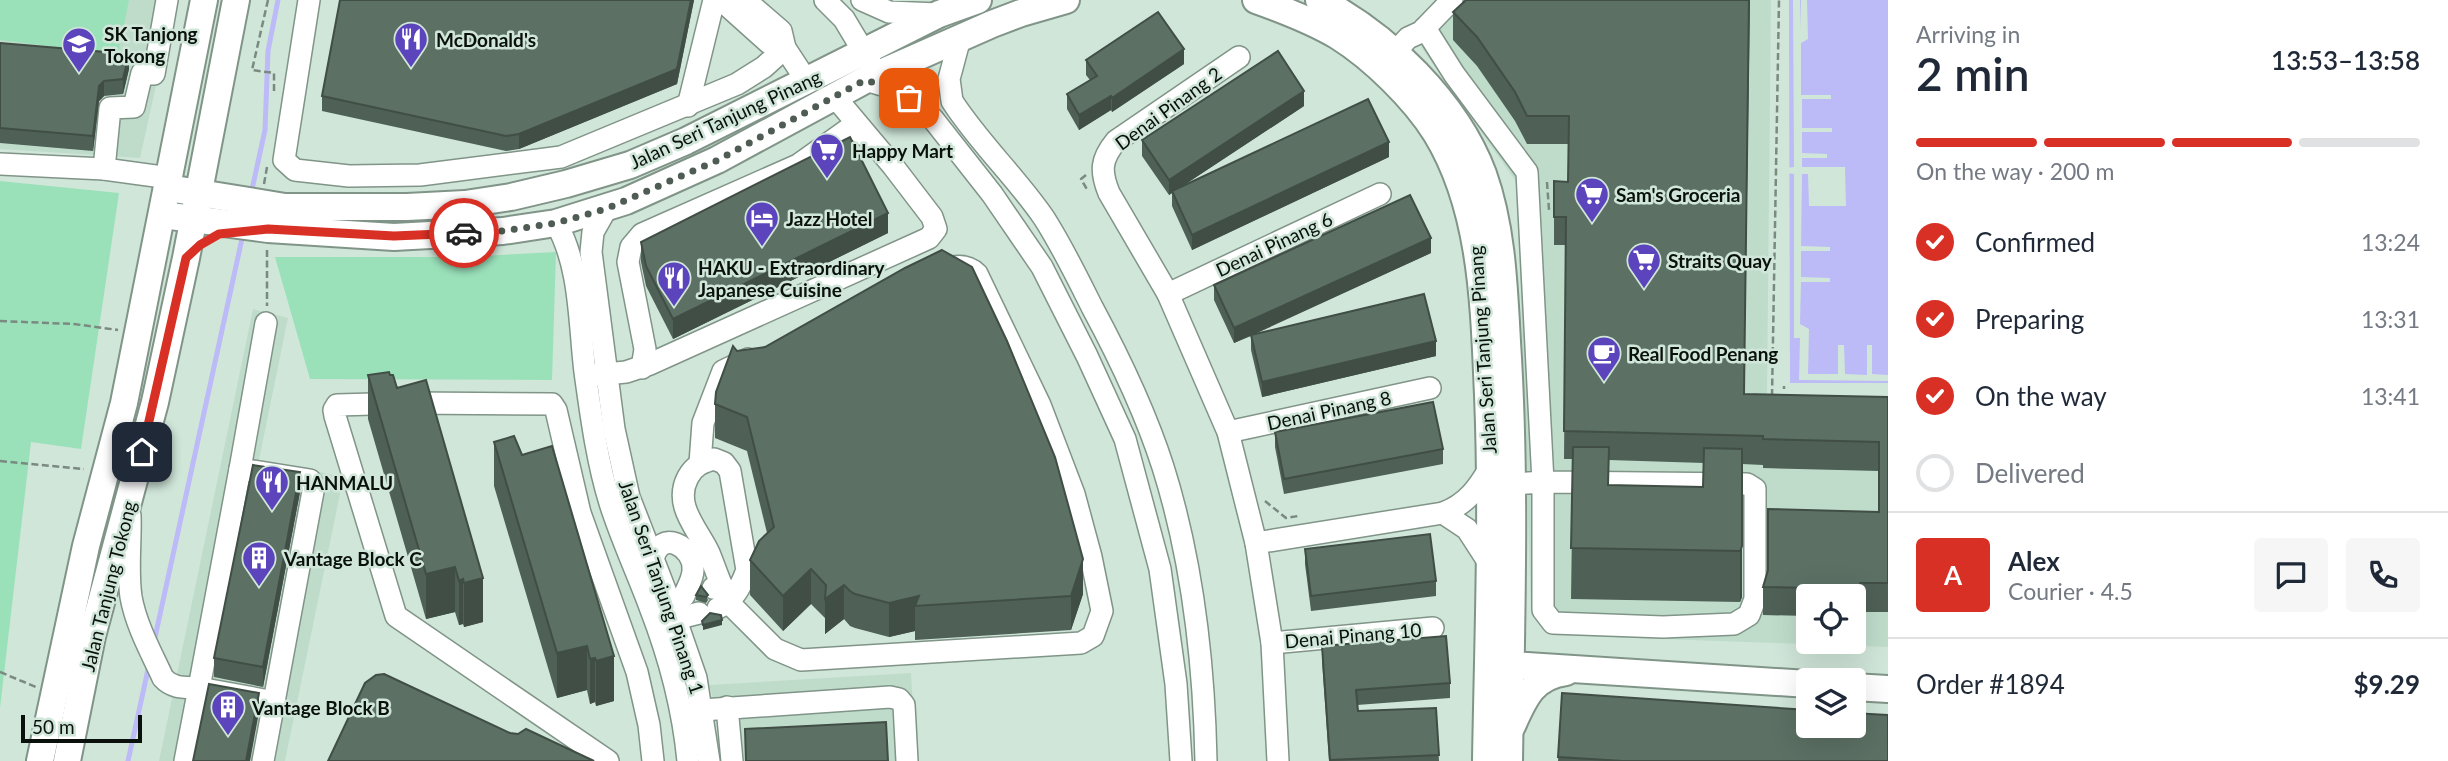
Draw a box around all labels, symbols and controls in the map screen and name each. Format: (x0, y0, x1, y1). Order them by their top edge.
restaurant icon: McDonald's (392, 20, 430, 69)
text: Arriving in (1916, 20, 2020, 48)
place label: SK Tanjong Tokong (104, 22, 198, 67)
school or university icon: SK Tanjong Tokong (60, 25, 98, 74)
place label: McDonald's (436, 28, 536, 51)
text: 13:53–13:58 (2271, 44, 2420, 76)
text: 2 min (1916, 46, 2030, 101)
street label: Denai Pinang 2 (1110, 62, 1226, 154)
street label: Jalan Seri Tanjung Pinang (626, 64, 824, 173)
pin (879, 68, 939, 128)
icon: bag (890, 79, 928, 117)
supermarket icon: Happy Mart (808, 131, 846, 180)
place label: Happy Mart (852, 139, 953, 162)
text: On the way · 200 m (1916, 157, 2115, 185)
supermarket icon: Sam's Groceria (1573, 175, 1611, 224)
place label: Sam's Groceria (1616, 183, 1740, 206)
courier (429, 198, 499, 268)
hotel icon: Jazz Hotel (743, 199, 781, 248)
place label: Jazz Hotel (786, 207, 872, 230)
street label: Denai Pinang 6 (1212, 207, 1336, 281)
icon: car (445, 214, 483, 252)
icon: check (1916, 223, 1954, 261)
text: Confirmed (1975, 226, 2095, 258)
text: 13:24 (2361, 228, 2420, 256)
supermarket icon: Straits Quay (1625, 241, 1663, 290)
street label: Jalan Seri Tanjung Pinang (1463, 245, 1501, 455)
place label: Straits Quay (1668, 249, 1773, 272)
place label: HAKU - Extraordinary Japanese Cuisine (698, 256, 886, 301)
restaurant icon: HAKU - Extraordinary Japanese Cuisine (655, 259, 693, 308)
icon: check (1916, 300, 1954, 338)
text: Preparing (1975, 303, 2084, 335)
text: 13:31 (2361, 305, 2420, 333)
cafe icon: Real Food Penang (1585, 334, 1623, 383)
place label: Real Food Penang (1628, 342, 1778, 365)
icon: check (1916, 377, 1954, 415)
text: On the way (1975, 380, 2107, 412)
text: 13:41 (2361, 382, 2420, 410)
street label: Denai Pinang 8 (1265, 386, 1393, 434)
pin (112, 422, 172, 482)
icon: home (123, 433, 161, 471)
text: Delivered (1975, 457, 2085, 489)
restaurant icon: HANMALU (253, 463, 291, 512)
place label: HANMALU (296, 471, 393, 494)
street label: Jalan Seri Tanjung Pinang 1 (615, 477, 709, 697)
street label: Jalan Tanjung Tokong (76, 498, 140, 674)
button: chat (2254, 538, 2328, 612)
button: phone (2346, 538, 2420, 612)
building icon: Vantage Block C (240, 539, 278, 588)
text: Alex (2008, 545, 2060, 577)
place label: Vantage Block C (283, 547, 422, 570)
text: A (1944, 559, 1962, 591)
text: Courier · 4.5 (2008, 577, 2133, 605)
map controls (1796, 584, 1866, 738)
button: locate (1796, 584, 1866, 654)
street label: Denai Pinang 10 (1284, 618, 1422, 652)
button: layers (1796, 668, 1866, 738)
text: Order #1894 (1916, 668, 2065, 700)
text: $9.29 (2354, 668, 2420, 700)
building icon: Vantage Block B (209, 688, 247, 737)
place label: Vantage Block B (251, 696, 390, 719)
scale bar (21, 712, 142, 744)
text: 50 m (32, 715, 75, 738)

